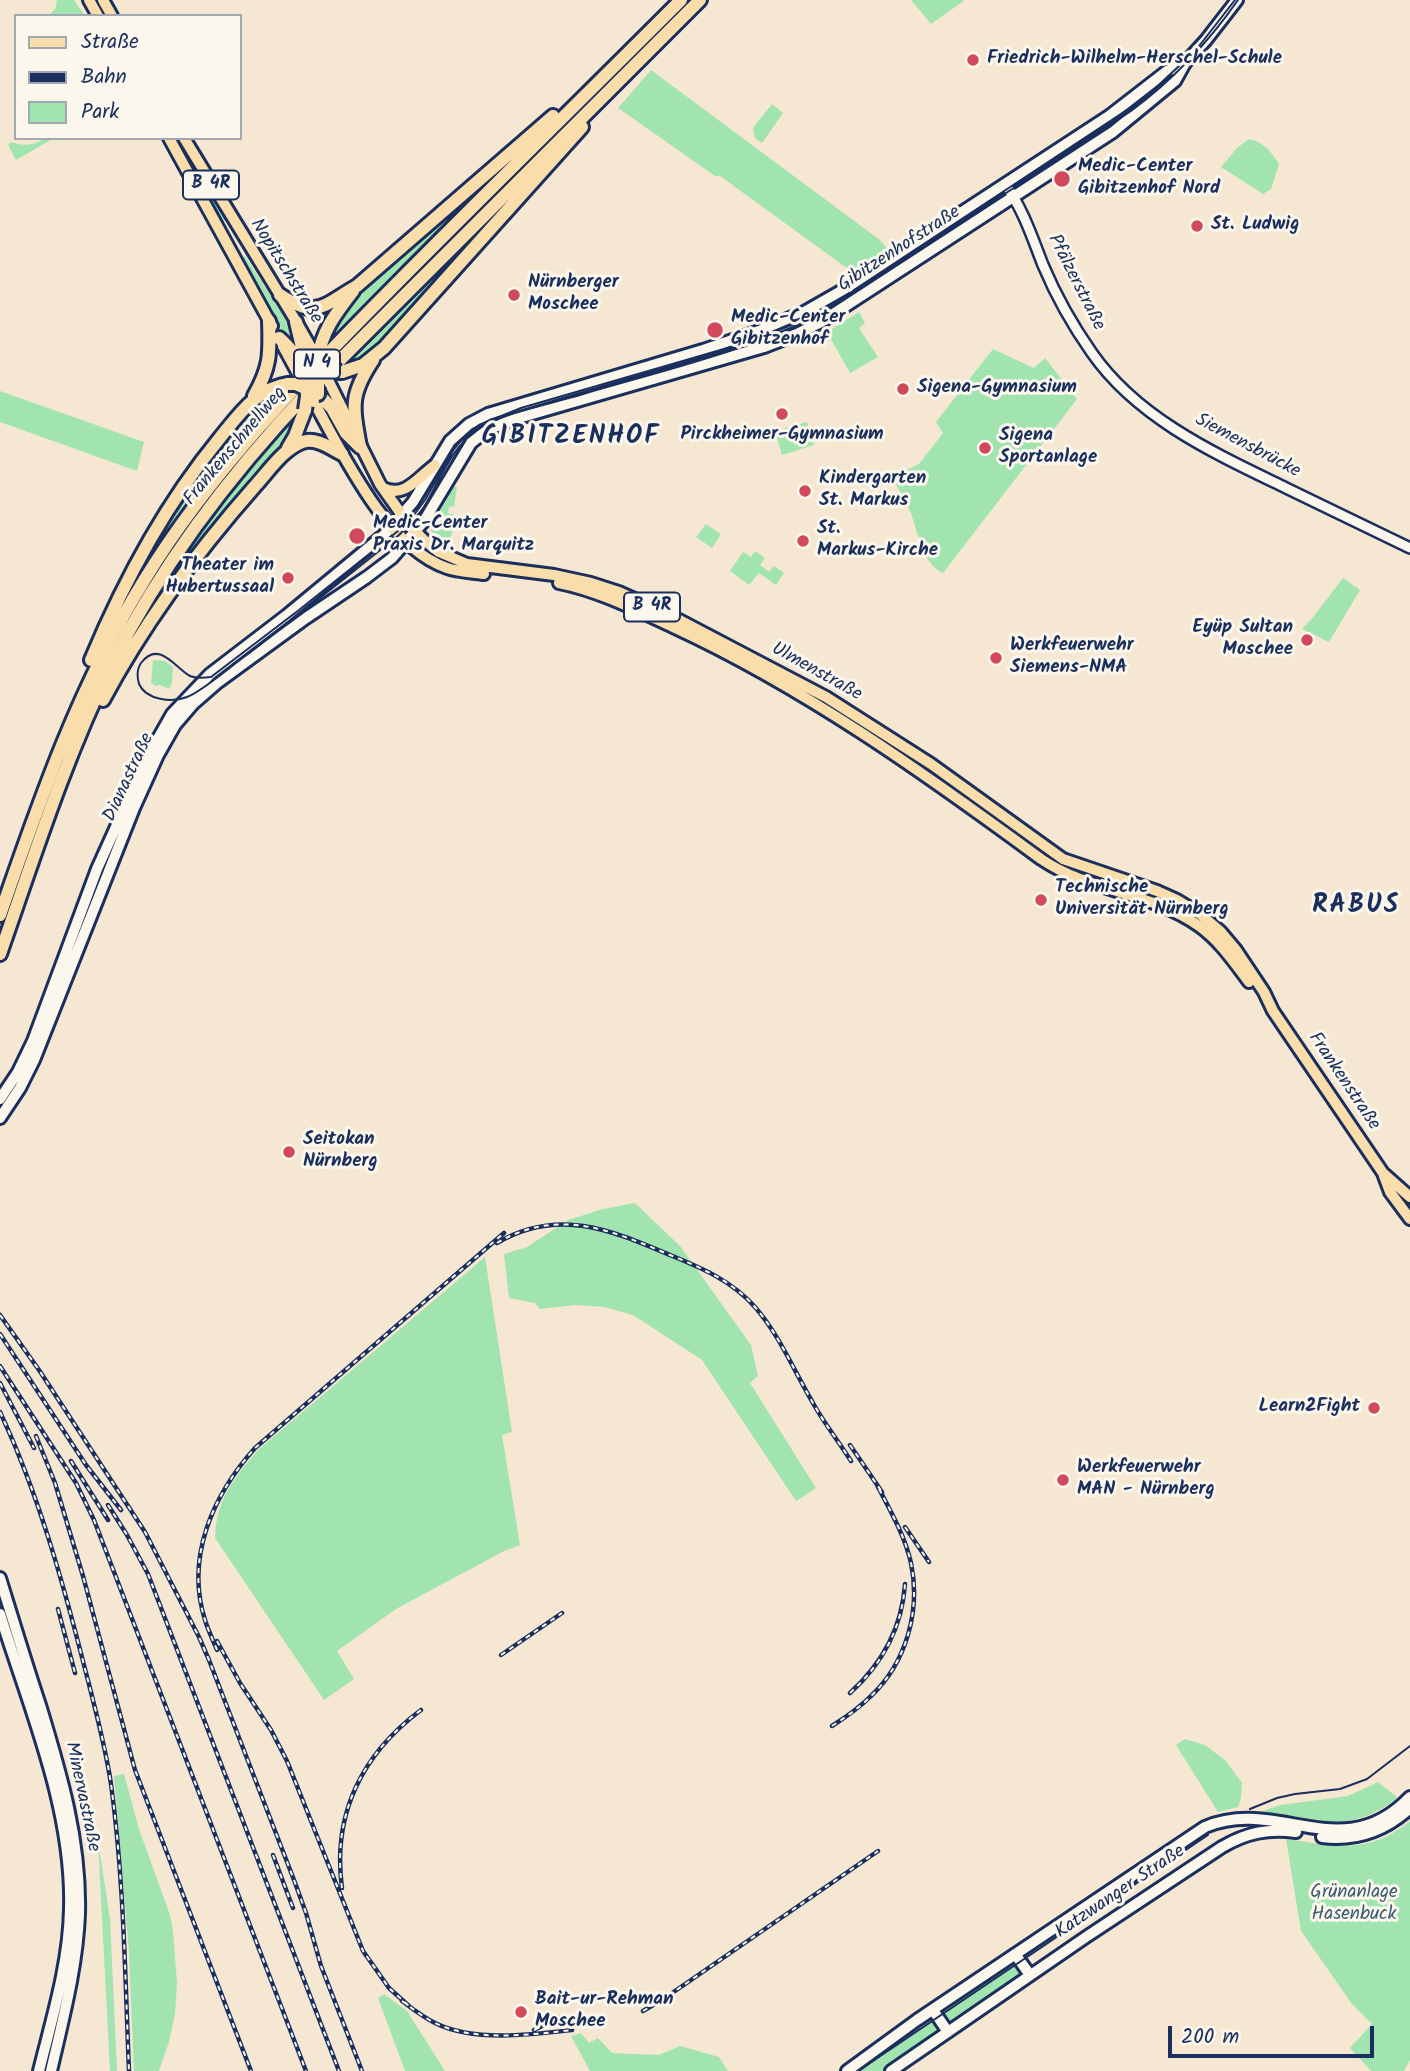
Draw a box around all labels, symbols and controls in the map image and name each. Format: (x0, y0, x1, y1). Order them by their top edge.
legend (14, 14, 242, 140)
text: Straße (81, 26, 139, 59)
place label: Friedrich-Wilhelm-Herschel-Schule (987, 49, 1282, 71)
marker: Friedrich-Wilhelm-Herschel-Schule (965, 52, 981, 68)
text: Bahn (81, 61, 127, 94)
text: Park (81, 96, 119, 129)
place label: Medic-Center Gibitzenhof Nord (1078, 157, 1220, 201)
marker: Medic-Center Gibitzenhof Nord (1052, 169, 1072, 189)
road number: B 4R (183, 170, 239, 200)
street label: Gibitzenhofstraße (835, 202, 965, 298)
street label: Nopitschstraße (244, 215, 326, 329)
place label: St. Ludwig (1211, 215, 1299, 237)
marker: St. Ludwig (1189, 218, 1205, 234)
street label: Pfälzerstraße (1041, 231, 1109, 335)
place label: Nürnberger Moschee (528, 273, 619, 317)
marker: Nürnberger Moschee (506, 287, 522, 303)
place label: Medic-Center Gibitzenhof (731, 308, 845, 352)
marker: Medic-Center Gibitzenhof (705, 320, 725, 340)
road number: N 4 (294, 350, 340, 378)
place label: Sigena-Gymnasium (917, 378, 1077, 400)
marker: Sigena-Gymnasium (895, 381, 911, 397)
street label: Frankenschnellweg (180, 383, 292, 511)
marker: Pirckheimer-Gymnasium (774, 406, 790, 422)
street label: Siemensbrücke (1190, 410, 1304, 484)
district label: GIBITZENHOF (483, 423, 659, 455)
place label: Pirckheimer-Gymnasium (680, 425, 884, 447)
place label: Sigena Sportanlage (999, 426, 1097, 470)
marker: Sigena Sportanlage (977, 440, 993, 456)
place label: Kindergarten St. Markus (819, 469, 926, 513)
marker: Kindergarten St. Markus (797, 483, 813, 499)
place label: Medic-Center Praxis Dr. Marquitz (373, 514, 534, 558)
place label: St. Markus-Kirche (817, 519, 938, 563)
marker: Medic-Center Praxis Dr. Marquitz (347, 526, 367, 546)
marker: St. Markus-Kirche (795, 533, 811, 549)
place label: Theater im Hubertussaal (165, 556, 274, 600)
marker: Theater im Hubertussaal (280, 570, 296, 586)
road number: B 4R (624, 592, 680, 622)
place label: Eyüp Sultan Moschee (1192, 618, 1293, 662)
marker: Eyüp Sultan Moschee (1299, 632, 1315, 648)
place label: Werkfeuerwehr Siemens-NMA (1010, 636, 1134, 680)
street label: Ulmenstraße (767, 639, 865, 707)
marker: Werkfeuerwehr Siemens-NMA (988, 650, 1004, 666)
street label: Dianastraße (100, 730, 160, 826)
place label: Technische Universität Nürnberg (1055, 878, 1229, 922)
marker: Technische Universität Nürnberg (1033, 892, 1049, 908)
district label: RABUS (1313, 892, 1399, 924)
street label: Frankenstraße (1302, 1029, 1384, 1135)
place label: Seitokan Nürnberg (303, 1130, 378, 1174)
marker: Seitokan Nürnberg (281, 1144, 297, 1160)
place label: Learn2Fight (1259, 1397, 1360, 1419)
marker: Learn2Fight (1366, 1400, 1382, 1416)
place label: Werkfeuerwehr MAN - Nürnberg (1077, 1458, 1215, 1502)
marker: Werkfeuerwehr MAN - Nürnberg (1055, 1472, 1071, 1488)
street label: Minervastraße (58, 1740, 104, 1854)
street label: Katzwanger Straße (1052, 1841, 1190, 1945)
park label: Grünanlage Hasenbuck (1310, 1883, 1398, 1927)
place label: Bait-ur-Rehman Moschee (535, 1990, 674, 2034)
marker: Bait-ur-Rehman Moschee (513, 2004, 529, 2020)
scale bar (1172, 2011, 1378, 2056)
text: 200 m (1181, 2021, 1239, 2054)

